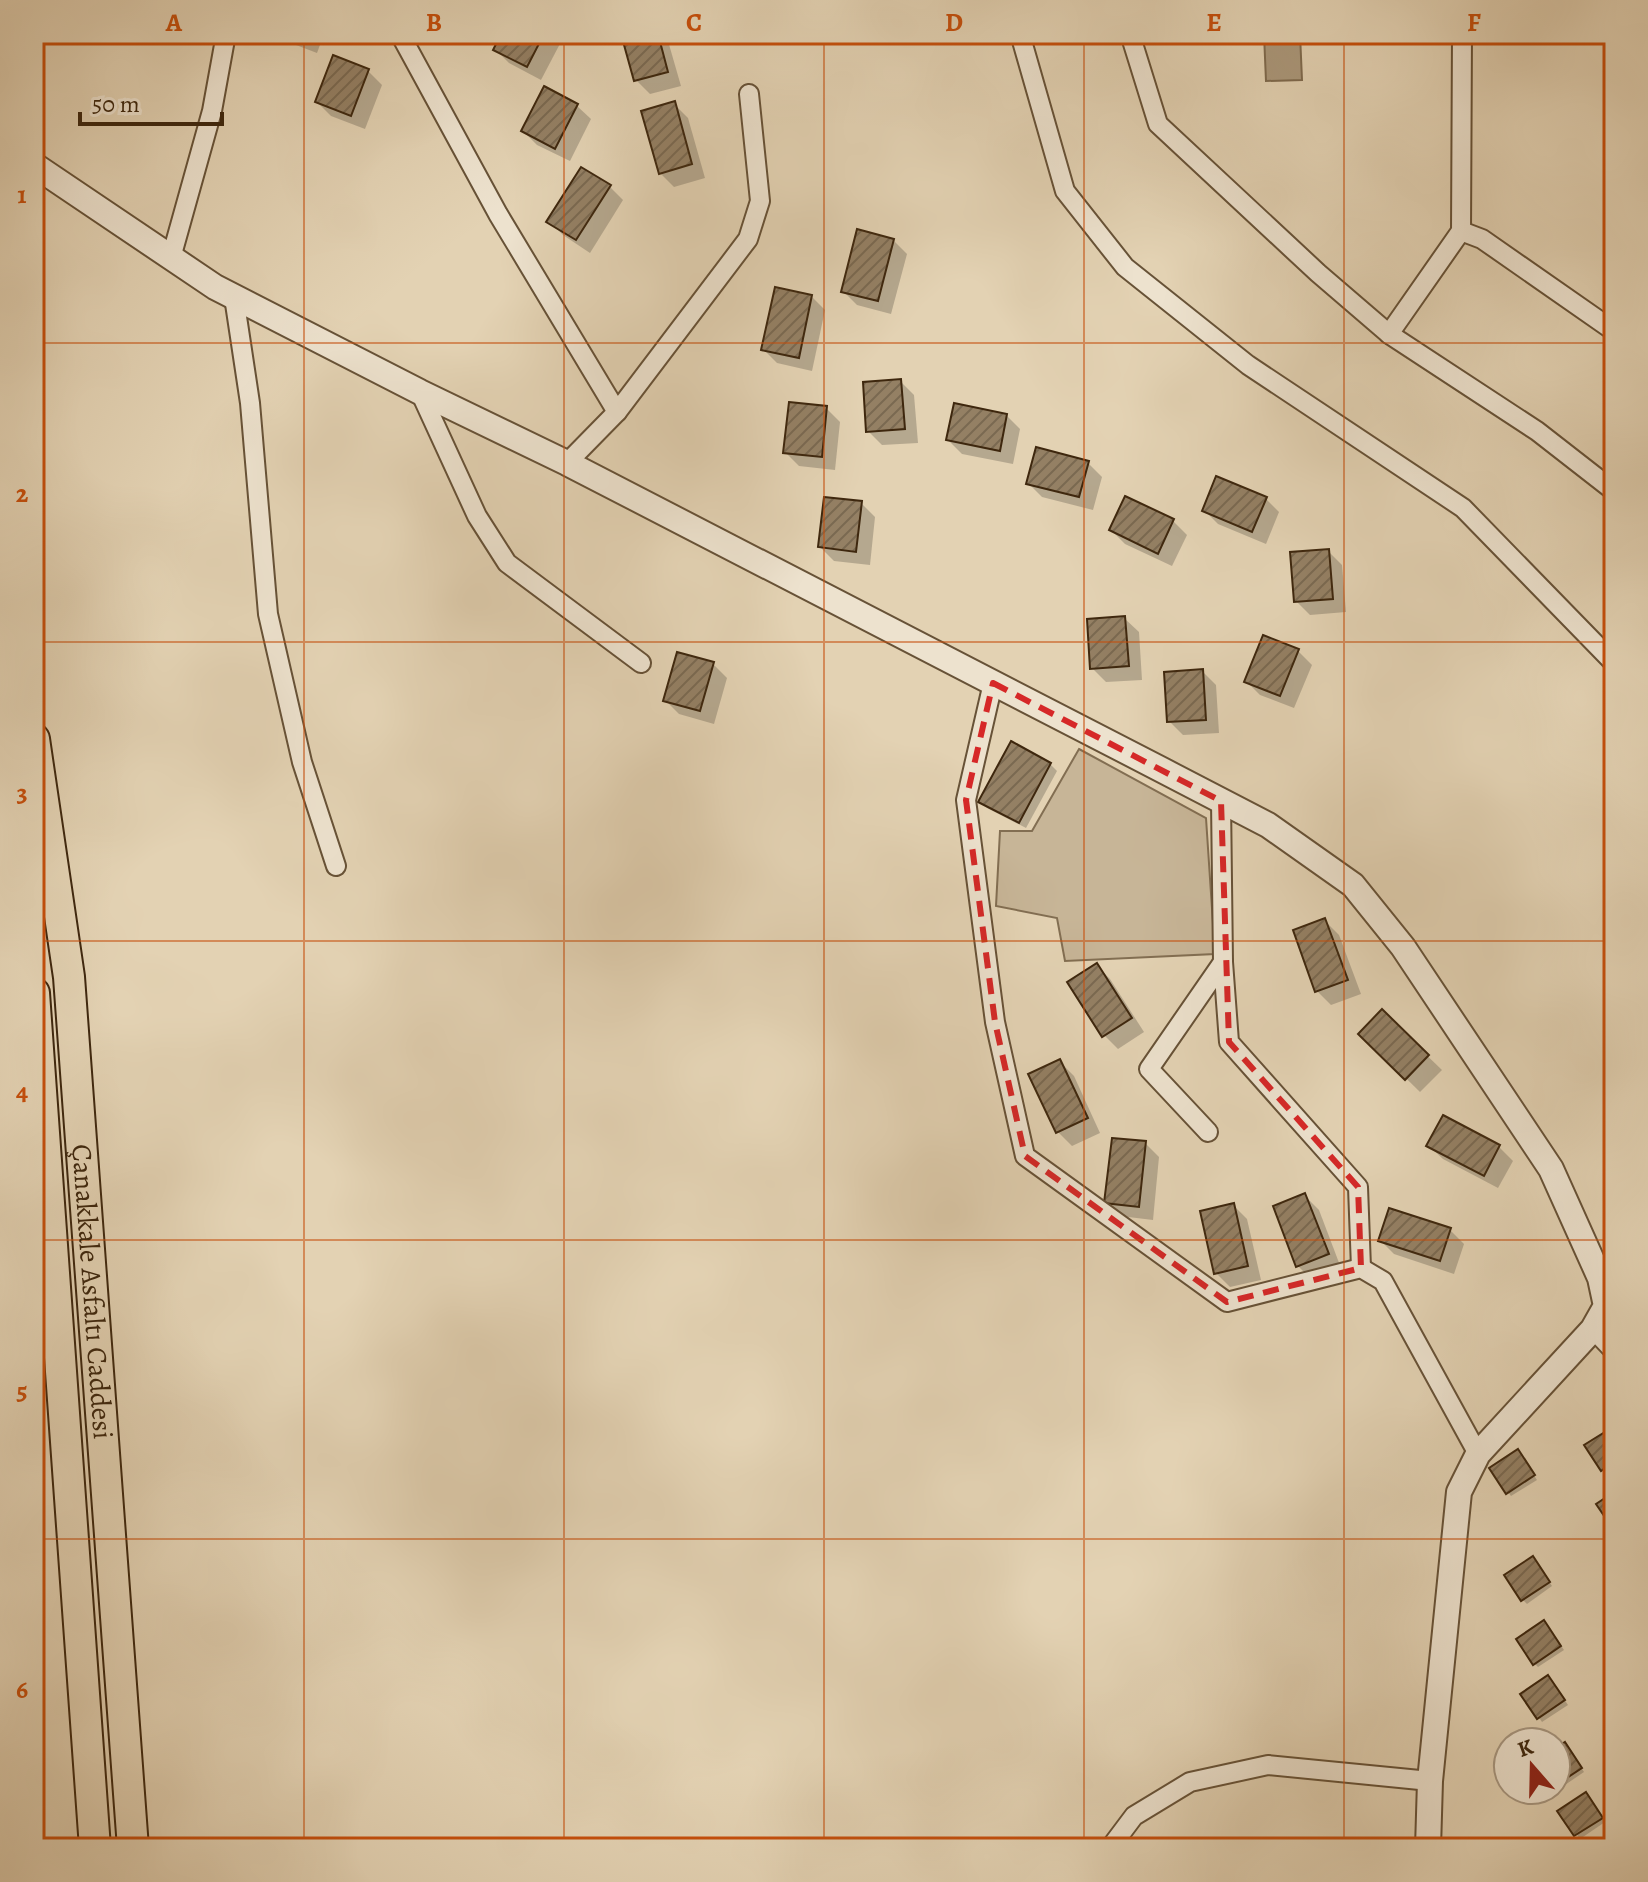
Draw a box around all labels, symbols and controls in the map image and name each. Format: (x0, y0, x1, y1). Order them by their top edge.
text: A (165, 5, 183, 40)
text: B (426, 5, 442, 40)
text: C (686, 5, 702, 40)
text: D (945, 5, 963, 40)
text: E (1206, 5, 1222, 40)
text: F (1467, 5, 1481, 40)
scale bar (80, 76, 222, 126)
text: 50 m (92, 88, 140, 120)
text: 1 (17, 177, 27, 212)
text: 2 (16, 476, 29, 511)
text: 3 (16, 775, 28, 810)
text: 4 (16, 1074, 28, 1109)
street label: Çanakkale Asfaltı Caddesi (62, 1143, 122, 1441)
text: 5 (16, 1373, 28, 1408)
text: 6 (16, 1672, 28, 1707)
north arrow (1492, 1726, 1572, 1806)
text: K (1514, 1731, 1538, 1765)

